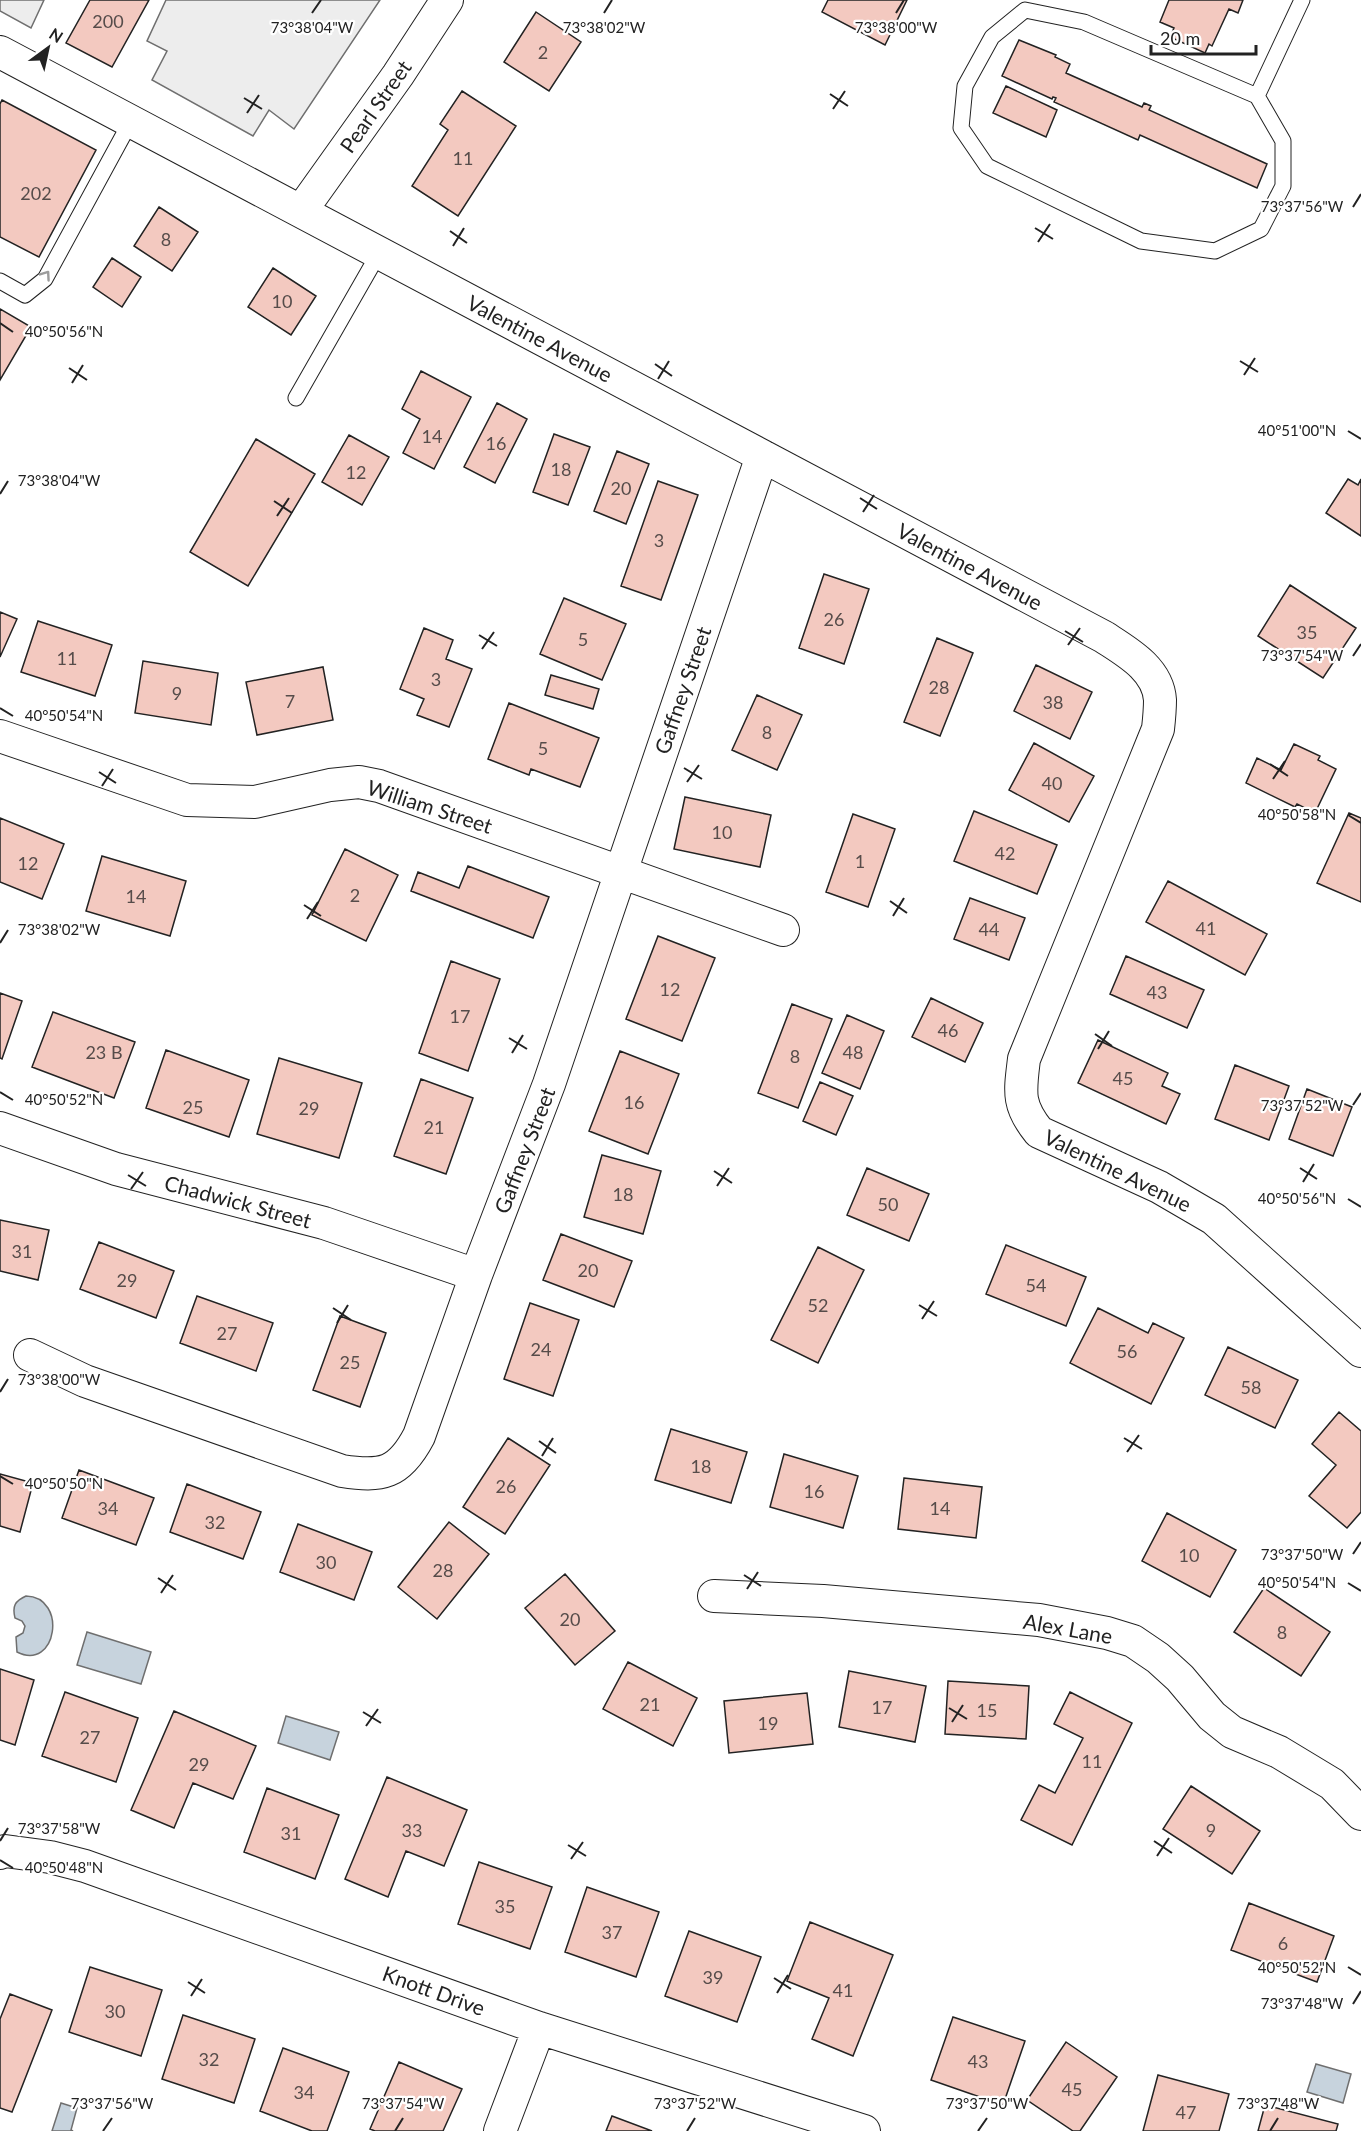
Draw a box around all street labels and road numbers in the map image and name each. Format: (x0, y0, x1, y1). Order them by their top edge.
street label: Pearl Street (334, 55, 416, 157)
street label: Valentine Avenue (463, 289, 617, 387)
street label: Valentine Avenue (893, 517, 1047, 615)
street label: Gaffney Street (649, 623, 716, 757)
street label: William Street (364, 774, 496, 838)
street label: Gaffney Street (488, 1083, 560, 1217)
street label: Valentine Avenue (1040, 1124, 1196, 1216)
street label: Chadwick Street (162, 1169, 315, 1233)
street label: Alex Lane (1022, 1608, 1114, 1648)
street label: Knott Drive (379, 1960, 489, 2020)

